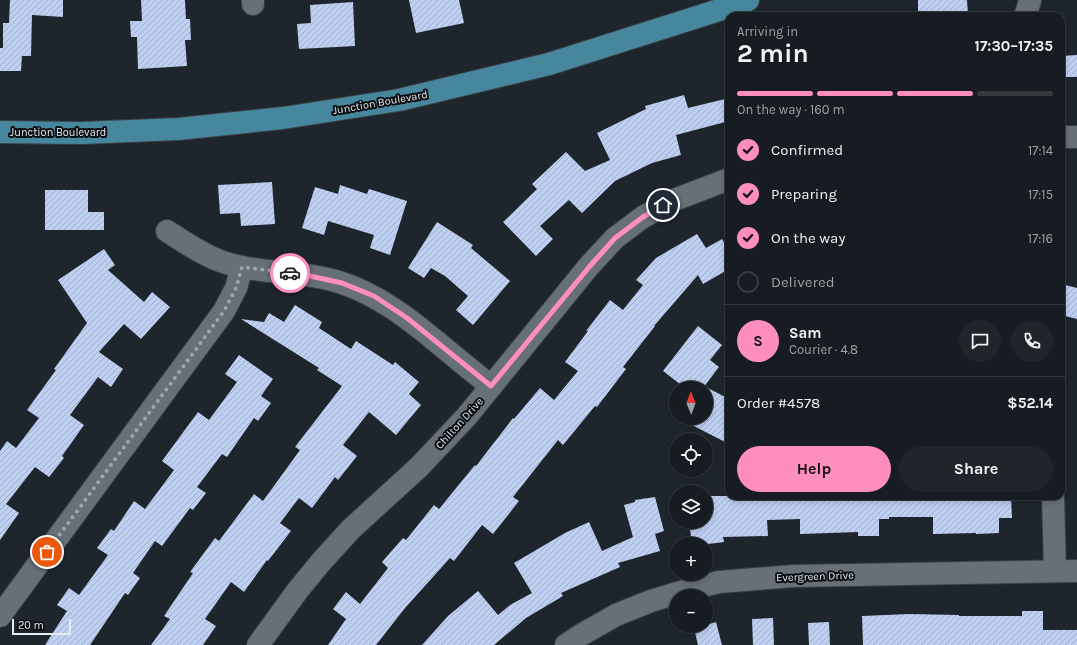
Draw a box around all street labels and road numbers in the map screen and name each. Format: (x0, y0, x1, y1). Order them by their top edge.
street label: Junction Boulevard (331, 88, 429, 117)
street label: Junction Boulevard (10, 126, 106, 139)
street label: Chilton Drive (433, 395, 486, 452)
street label: Evergreen Drive (776, 569, 854, 584)

